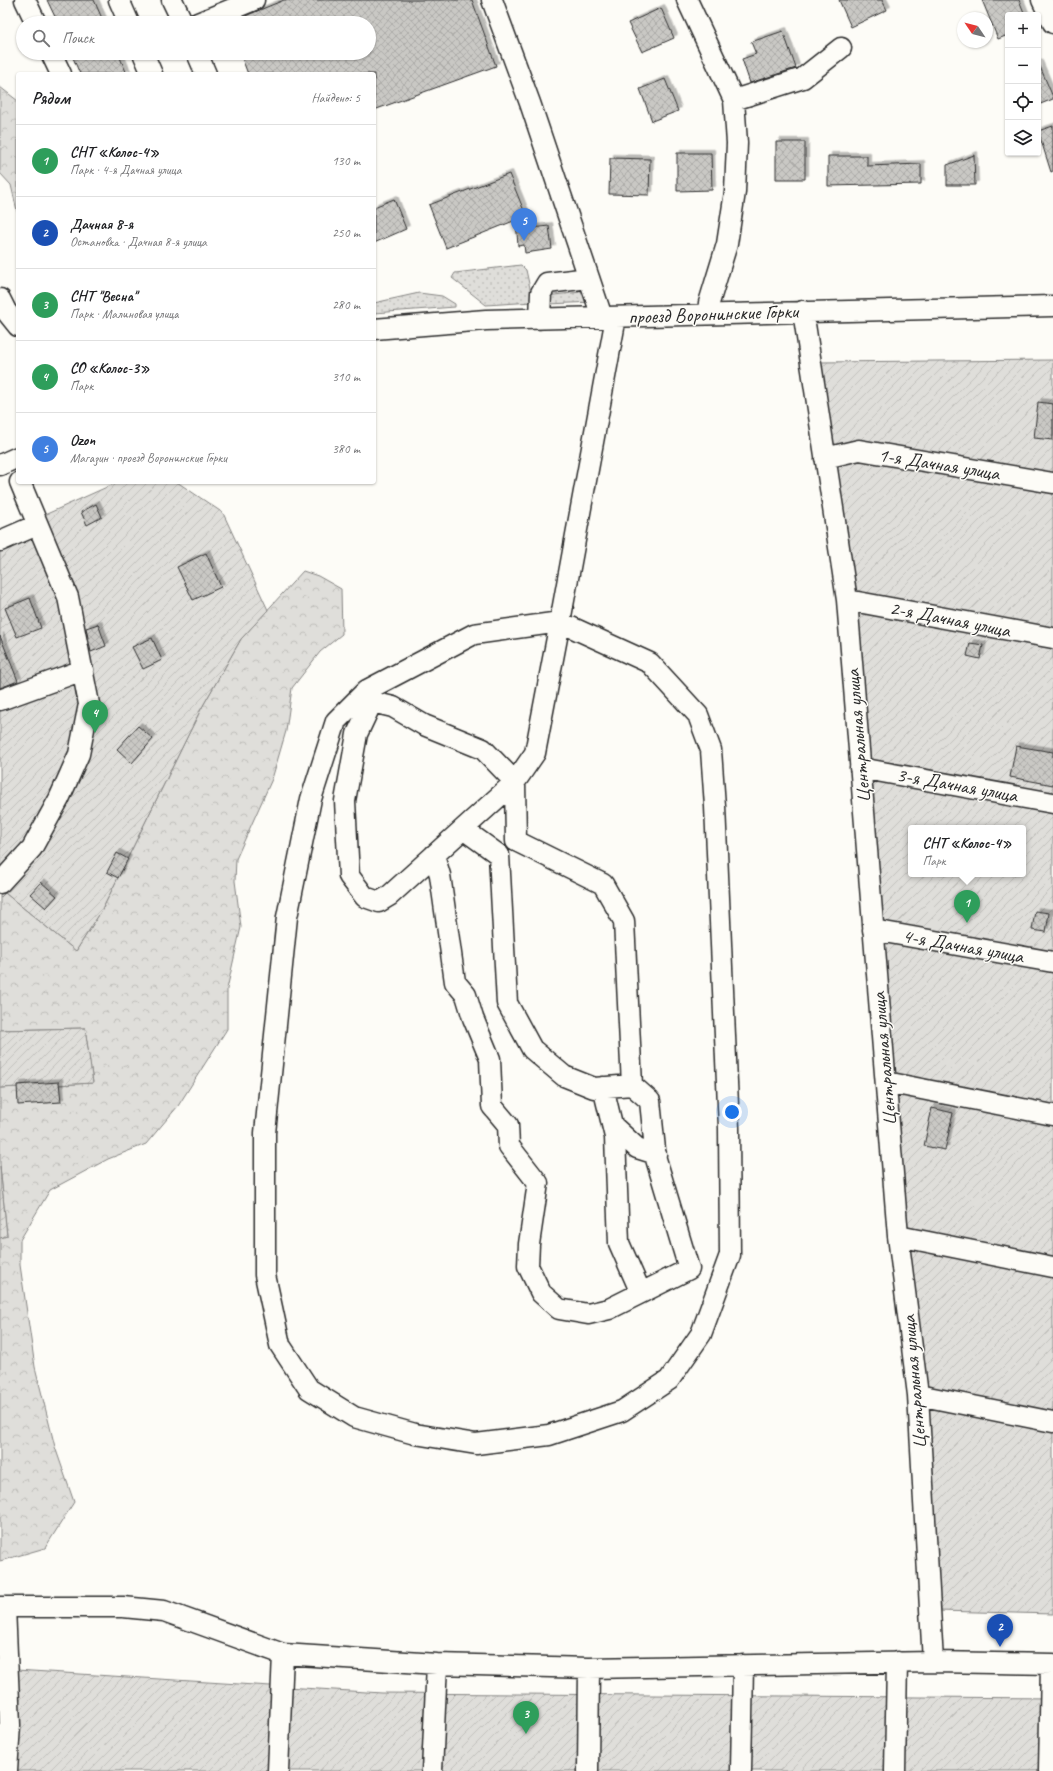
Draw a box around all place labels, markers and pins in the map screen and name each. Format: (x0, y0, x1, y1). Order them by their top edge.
pin: 5 (511, 208, 537, 241)
pin: 4 (82, 700, 108, 733)
pin: 1 (954, 890, 980, 923)
pin: 2 (987, 1614, 1013, 1647)
pin: 3 (513, 1701, 539, 1734)

